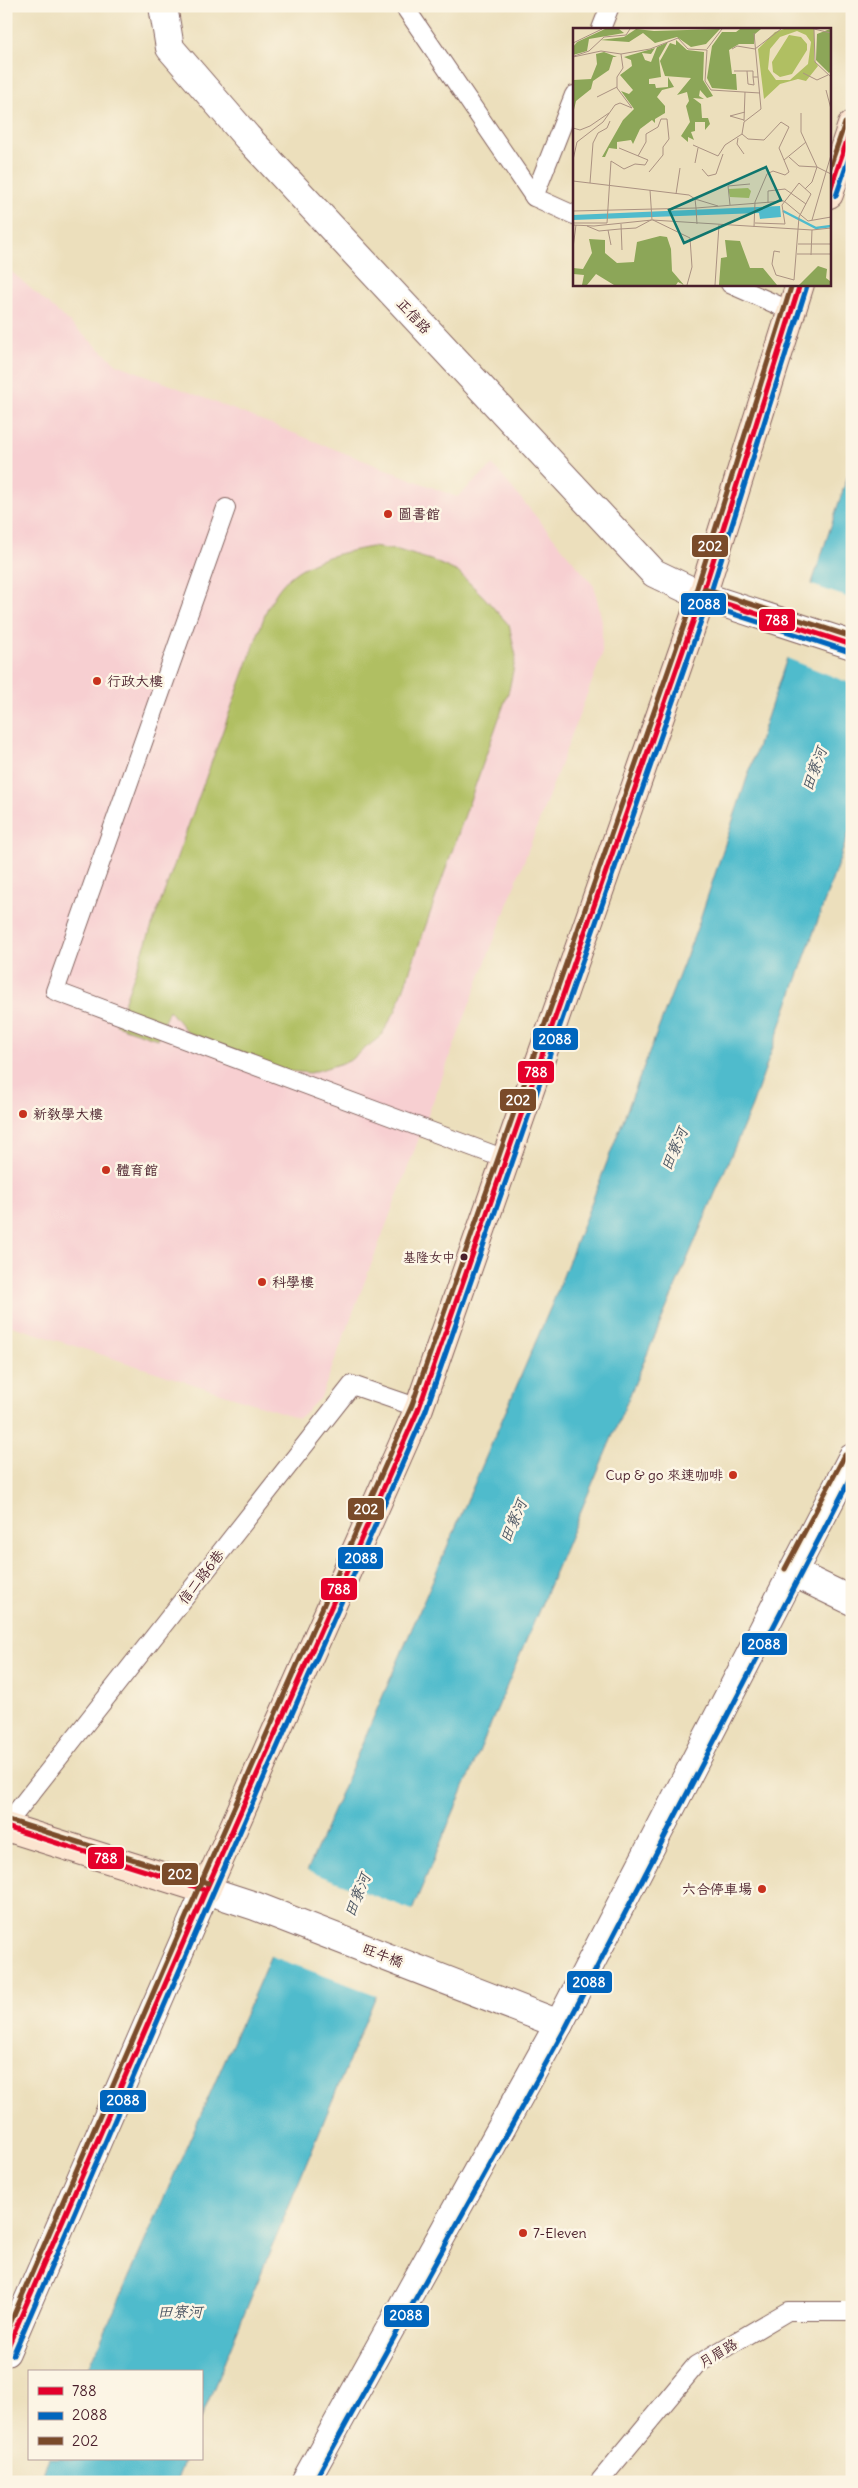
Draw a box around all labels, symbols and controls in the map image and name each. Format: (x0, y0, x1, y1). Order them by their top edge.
inset map (573, 28, 830, 285)
street label: 正信路 (393, 295, 435, 337)
place label: 圖書館 (398, 505, 440, 523)
marker: 圖書館 (382, 508, 394, 520)
line badge: 202 (691, 534, 729, 558)
text: 202 (698, 537, 723, 555)
line badge: 2088 (680, 592, 727, 616)
text: 2088 (687, 595, 721, 613)
line badge: 788 (758, 608, 796, 632)
text: 788 (766, 611, 789, 629)
place label: 行政大樓 (107, 672, 163, 690)
marker: 行政大樓 (91, 675, 103, 687)
water label: 田寮河 (797, 742, 832, 793)
line badge: 2088 (532, 1027, 579, 1051)
text: 2088 (538, 1030, 572, 1048)
line badge: 788 (517, 1060, 555, 1084)
text: 788 (525, 1063, 548, 1081)
line badge: 202 (499, 1088, 537, 1112)
text: 202 (506, 1091, 531, 1109)
place label: 新教學大樓 (33, 1105, 103, 1123)
marker: 新教學大樓 (17, 1108, 29, 1120)
water label: 田寮河 (656, 1122, 693, 1173)
place label: 體育館 (116, 1161, 158, 1179)
marker: 體育館 (100, 1164, 112, 1176)
place label: 基隆女中 (403, 1249, 455, 1266)
marker: 基隆女中 (459, 1252, 469, 1262)
place label: 科學樓 (272, 1273, 314, 1291)
marker: 科學樓 (256, 1276, 268, 1288)
place label: Cup & go 來速咖啡 (605, 1466, 723, 1484)
marker: Cup & go 來速咖啡 (727, 1469, 739, 1481)
water label: 田寮河 (495, 1494, 532, 1545)
line badge: 202 (347, 1497, 385, 1521)
text: 202 (354, 1500, 379, 1518)
street label: 信二路6巷 (174, 1545, 228, 1608)
line badge: 2088 (337, 1546, 384, 1570)
text: 2088 (344, 1549, 378, 1567)
line badge: 788 (320, 1577, 358, 1601)
text: 788 (328, 1580, 351, 1598)
line badge: 2088 (741, 1632, 788, 1656)
text: 2088 (747, 1635, 781, 1653)
line badge: 788 (87, 1846, 125, 1870)
text: 788 (95, 1849, 118, 1867)
line badge: 202 (161, 1862, 199, 1886)
text: 202 (168, 1865, 193, 1883)
water label: 田寮河 (340, 1868, 375, 1919)
place label: 六合停車場 (682, 1880, 752, 1898)
marker: 六合停車場 (756, 1883, 768, 1895)
street label: 旺牛橋 (360, 1939, 406, 1971)
line badge: 2088 (566, 1970, 613, 1994)
text: 2088 (572, 1973, 606, 1991)
line badge: 2088 (99, 2089, 147, 2113)
text: 2088 (106, 2091, 140, 2109)
place label: 7-Eleven (533, 2224, 587, 2242)
marker: 7-Eleven (517, 2227, 529, 2239)
water label: 田寮河 (157, 2302, 205, 2321)
line badge: 2088 (383, 2304, 430, 2328)
text: 2088 (389, 2306, 423, 2324)
street label: 月眉路 (695, 2334, 741, 2372)
legend (28, 2370, 202, 2460)
text: 788 (72, 2381, 97, 2400)
text: 2088 (72, 2405, 107, 2424)
text: 202 (72, 2431, 98, 2450)

